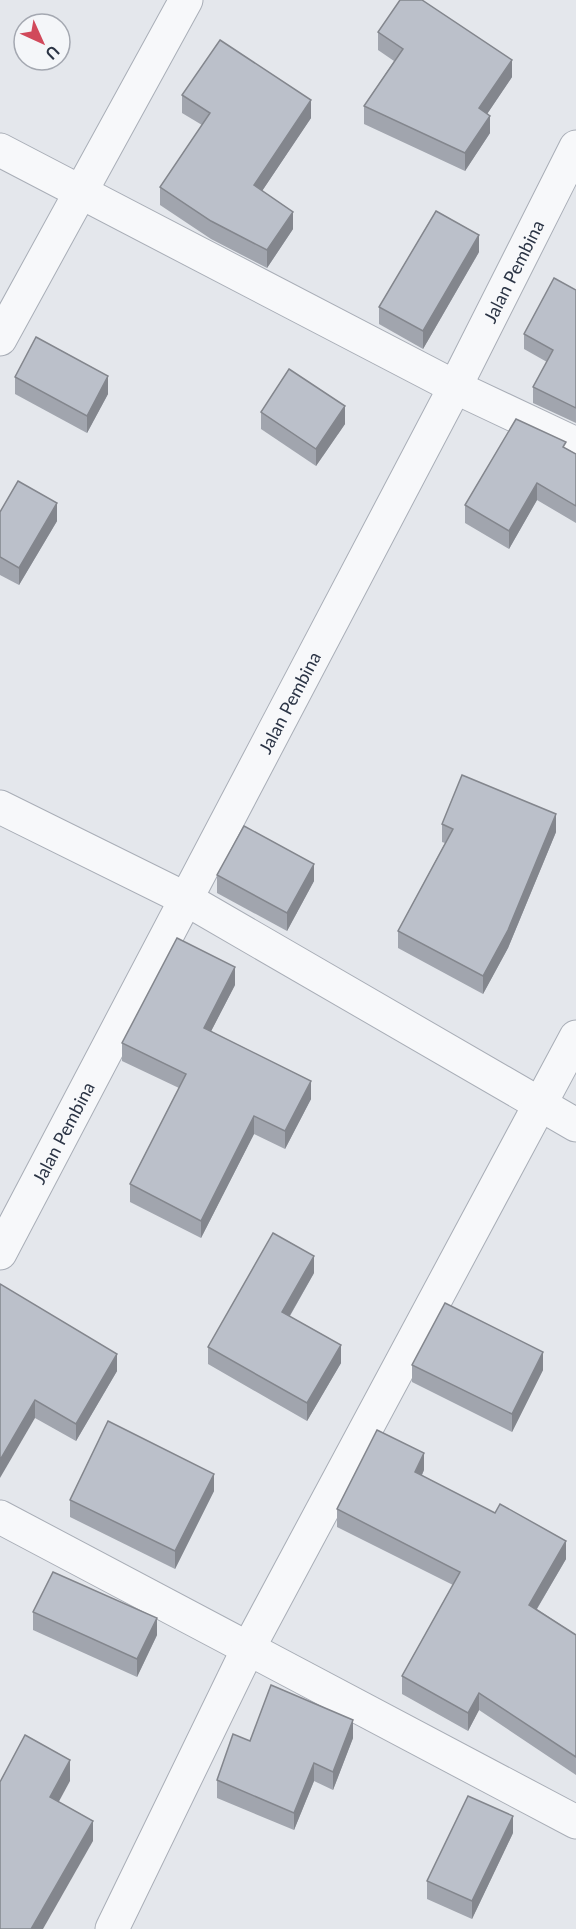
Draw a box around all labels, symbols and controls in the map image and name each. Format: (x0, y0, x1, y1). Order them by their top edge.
north arrow (12, 12, 72, 72)
text: U (42, 42, 64, 64)
street label: Jalan Pembina (478, 216, 548, 326)
street label: Jalan Pembina (253, 648, 325, 757)
street label: Jalan Pembina (27, 1078, 99, 1187)

